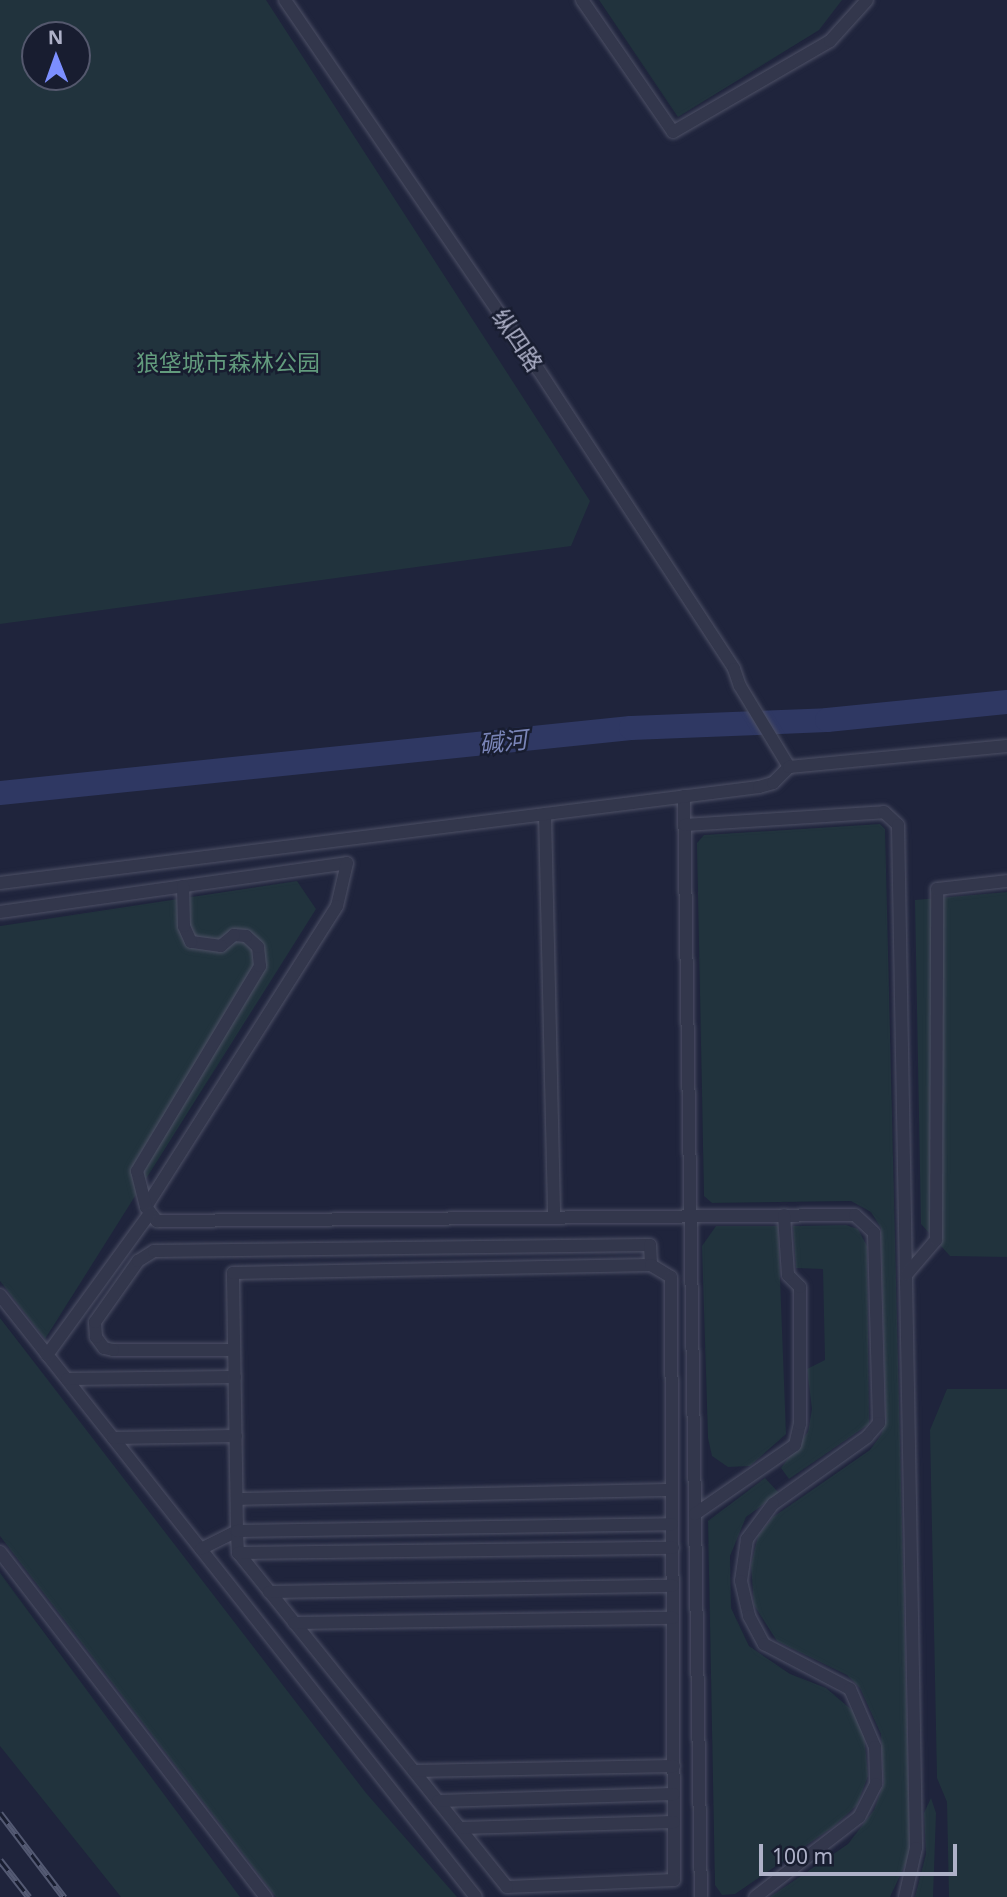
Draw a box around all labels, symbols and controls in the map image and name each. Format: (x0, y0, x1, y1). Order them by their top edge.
north arrow (21, 21, 91, 91)
text: N (48, 24, 64, 50)
street label: 纵四路 (487, 304, 549, 376)
park label: 狼垡城市森林公园 (136, 348, 320, 376)
water label: 碱河 (478, 724, 528, 758)
scale bar (762, 1830, 960, 1874)
text: 100 m (772, 1842, 833, 1870)

